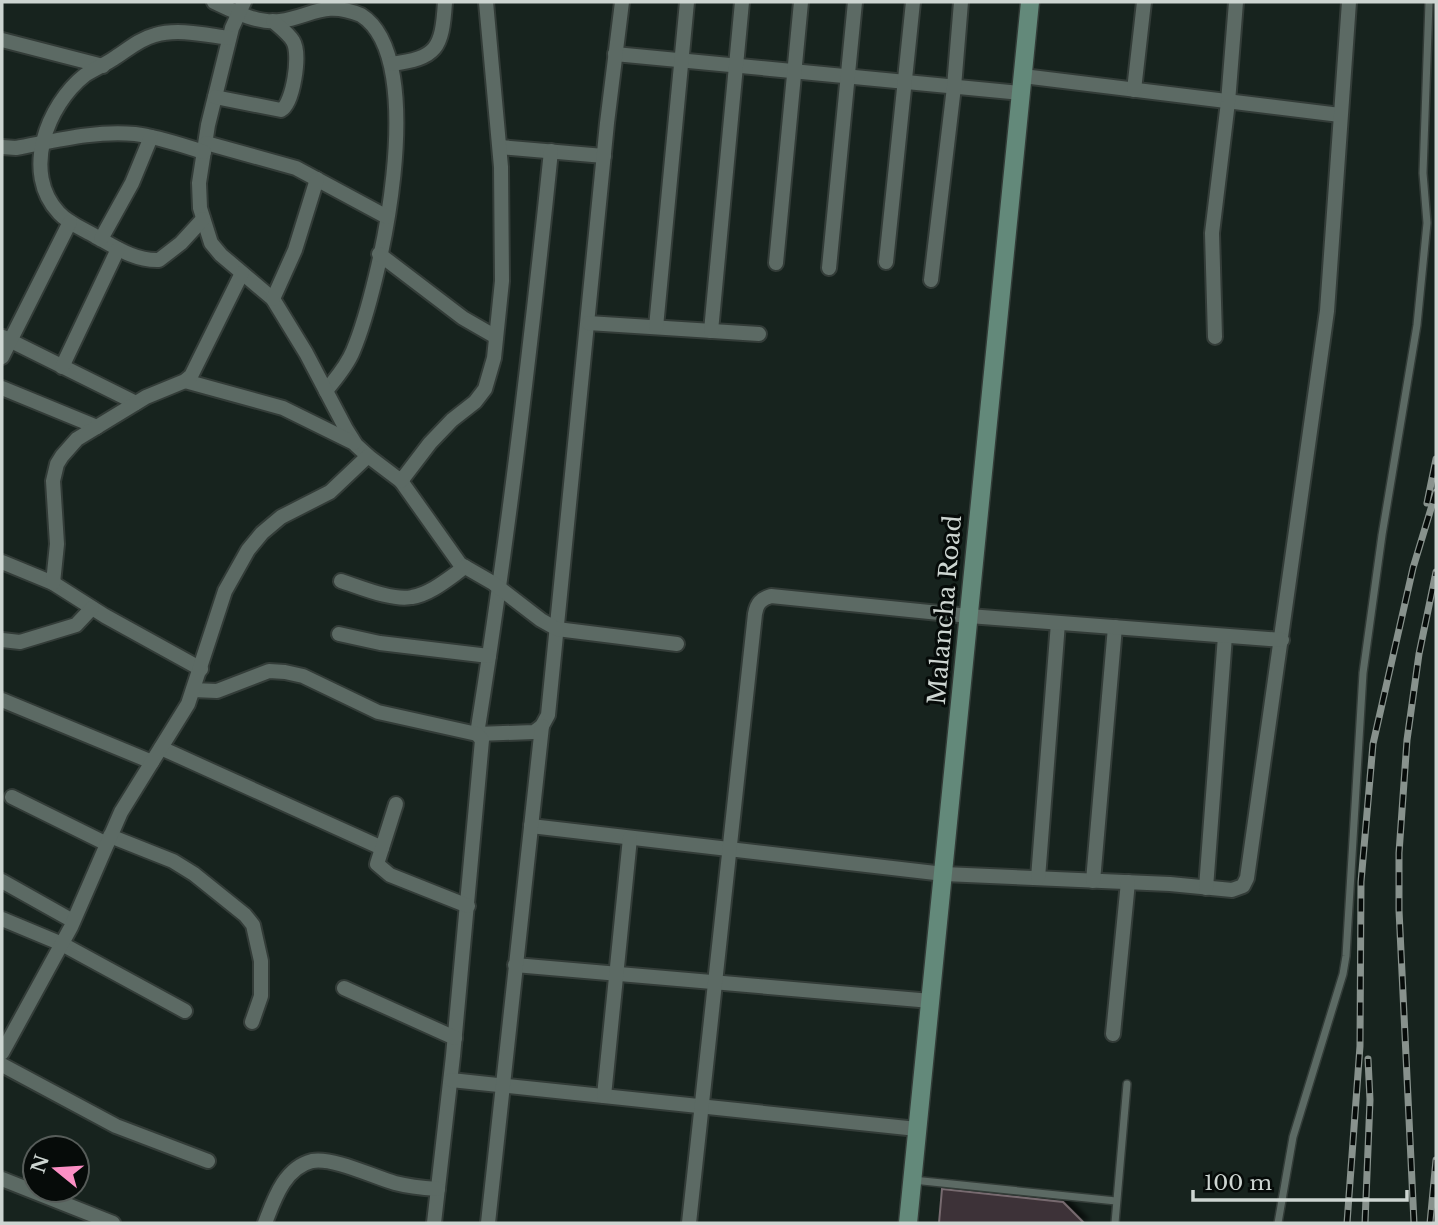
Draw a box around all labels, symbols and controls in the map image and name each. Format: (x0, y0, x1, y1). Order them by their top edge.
street label: Malancha Road (922, 514, 967, 706)
north arrow (21, 1134, 91, 1204)
text: N (27, 1152, 54, 1176)
scale bar (1193, 1158, 1406, 1202)
text: 100 m (1204, 1170, 1272, 1196)

